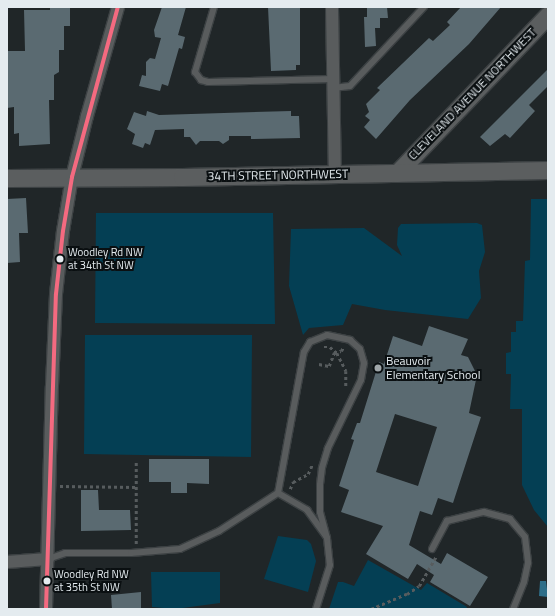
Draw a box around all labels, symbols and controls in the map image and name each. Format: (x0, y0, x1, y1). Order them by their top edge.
street label: CLEVELAND AVENUE NORTHWEST (405, 25, 539, 163)
street label: 34TH STREET NORTHWEST (208, 167, 348, 183)
place label: Woodley Rd NW at 34th St NW (68, 246, 143, 272)
marker: Woodley Rd NW at 34th St NW (55, 254, 65, 264)
place label: Beauvoir Elementary School (386, 354, 480, 382)
marker: Beauvoir Elementary School (373, 363, 383, 373)
place label: Woodley Rd NW at 35th St NW (54, 568, 129, 594)
marker: Woodley Rd NW at 35th St NW (42, 576, 52, 586)

